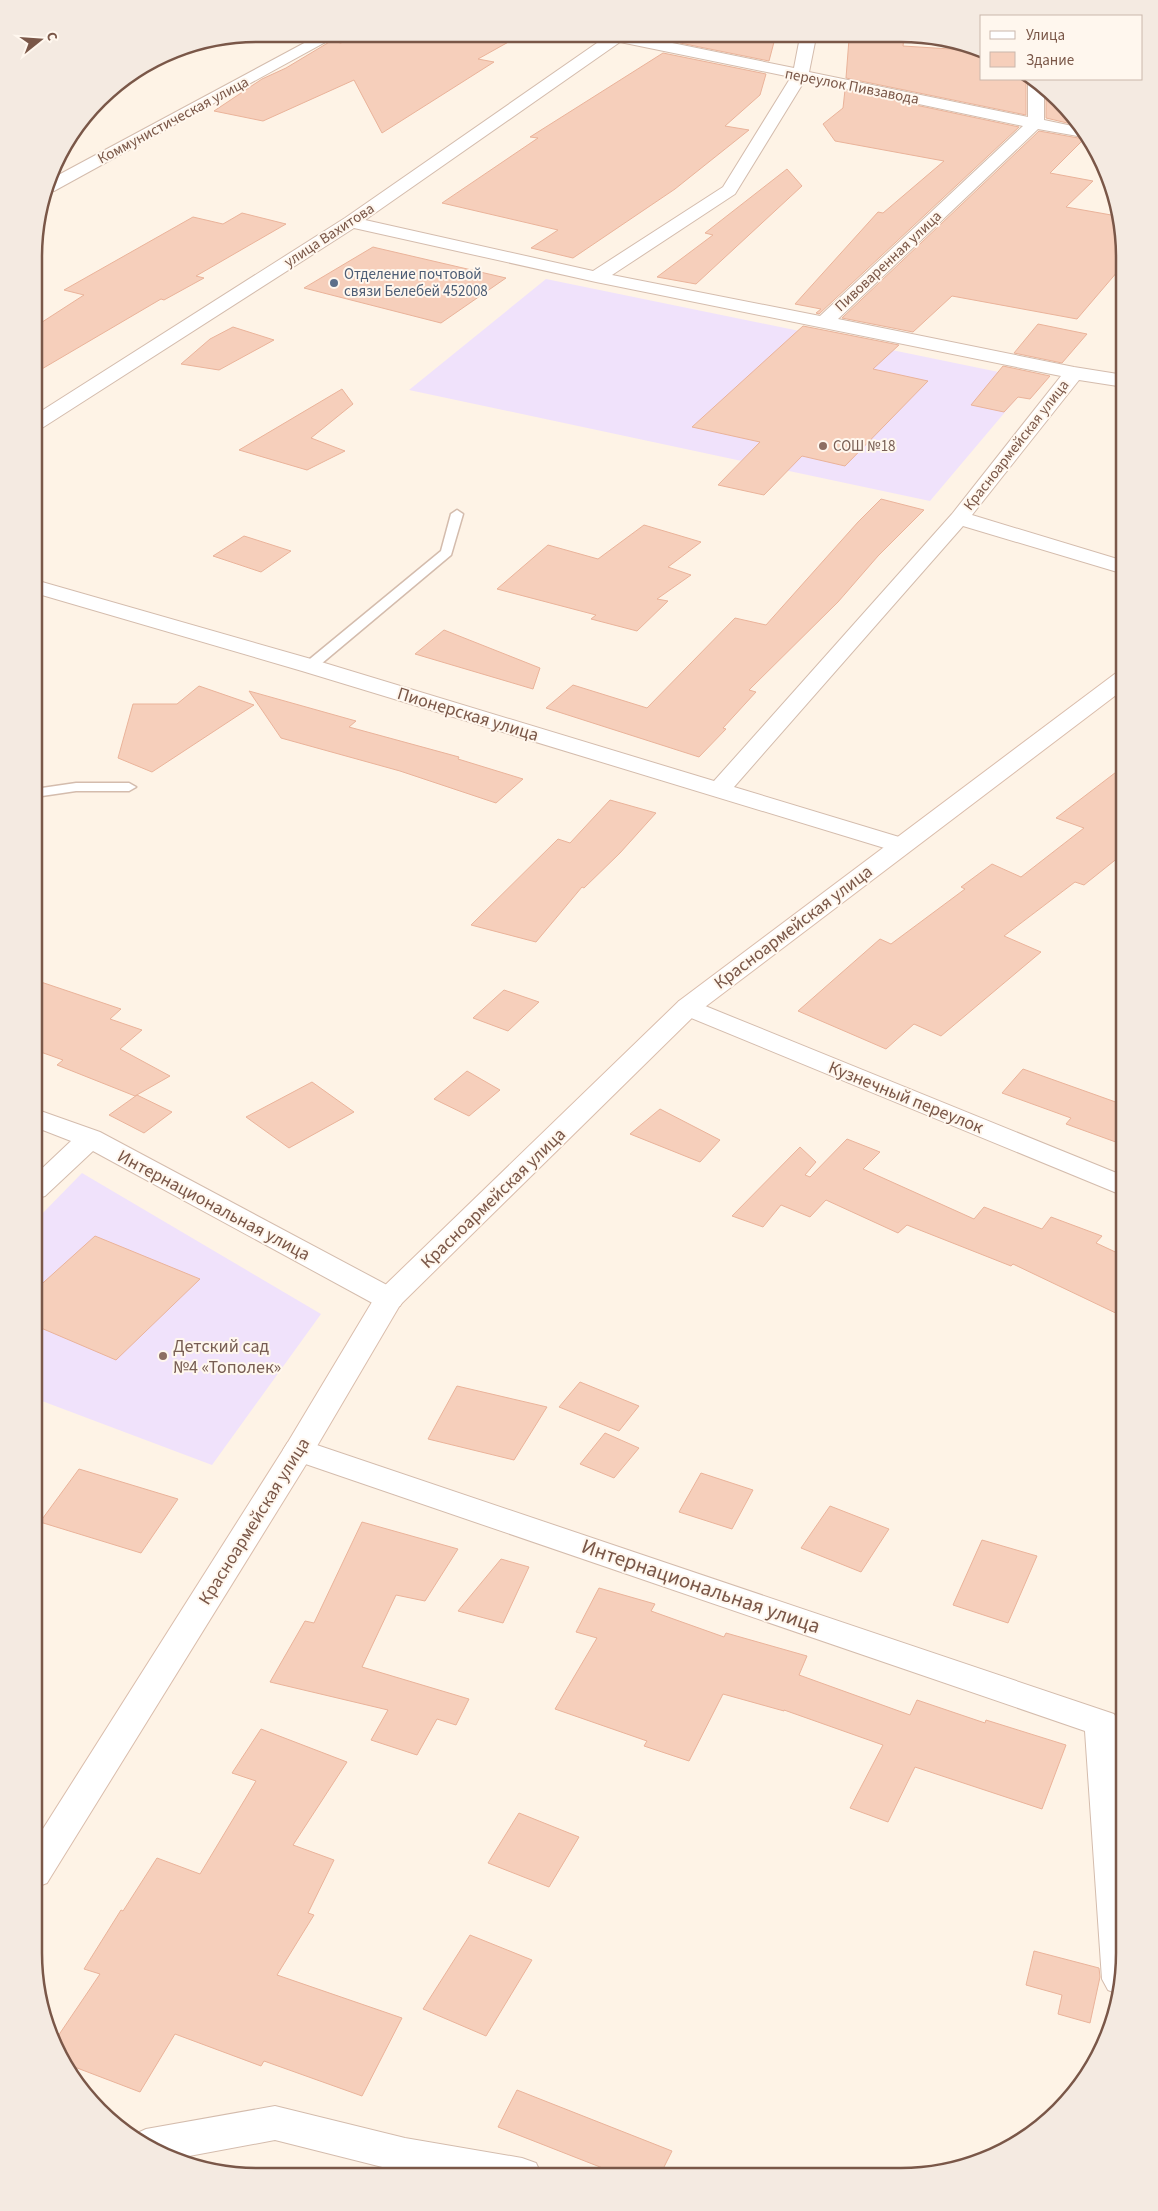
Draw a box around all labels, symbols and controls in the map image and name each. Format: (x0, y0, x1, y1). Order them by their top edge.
north arrow (15, 15, 65, 65)
legend (980, 15, 1143, 80)
text: Улица (1026, 25, 1065, 46)
text: С (41, 30, 62, 43)
text: Здание (1026, 50, 1074, 71)
street label: переулок Пивзавода (783, 63, 921, 110)
street label: Коммунистическая улица (94, 72, 253, 169)
street label: улица Вахитова (280, 198, 379, 273)
street label: Пивоваренная улица (830, 206, 946, 317)
place label: Отделение почтовой связи Белебей 452008 (344, 264, 488, 302)
marker: Отделение почтовой связи Белебей 452008 (328, 277, 340, 289)
street label: Красноармейская улица (959, 376, 1074, 515)
place label: СОШ №18 (833, 436, 896, 457)
marker: СОШ №18 (817, 440, 829, 452)
street label: Пионерская улица (394, 681, 542, 748)
street label: Красноармейская улица (709, 859, 878, 995)
street label: Кузнечный переулок (825, 1055, 987, 1140)
street label: Красноармейская улица (415, 1122, 571, 1274)
street label: Интернациональная улица (113, 1144, 315, 1267)
place label: Детский сад №4 «Тополек» (173, 1334, 281, 1380)
marker: Детский сад №4 «Тополек» (157, 1350, 169, 1362)
street label: Красноармейская улица (193, 1433, 316, 1610)
street label: Интернациональная улица (578, 1531, 824, 1641)

